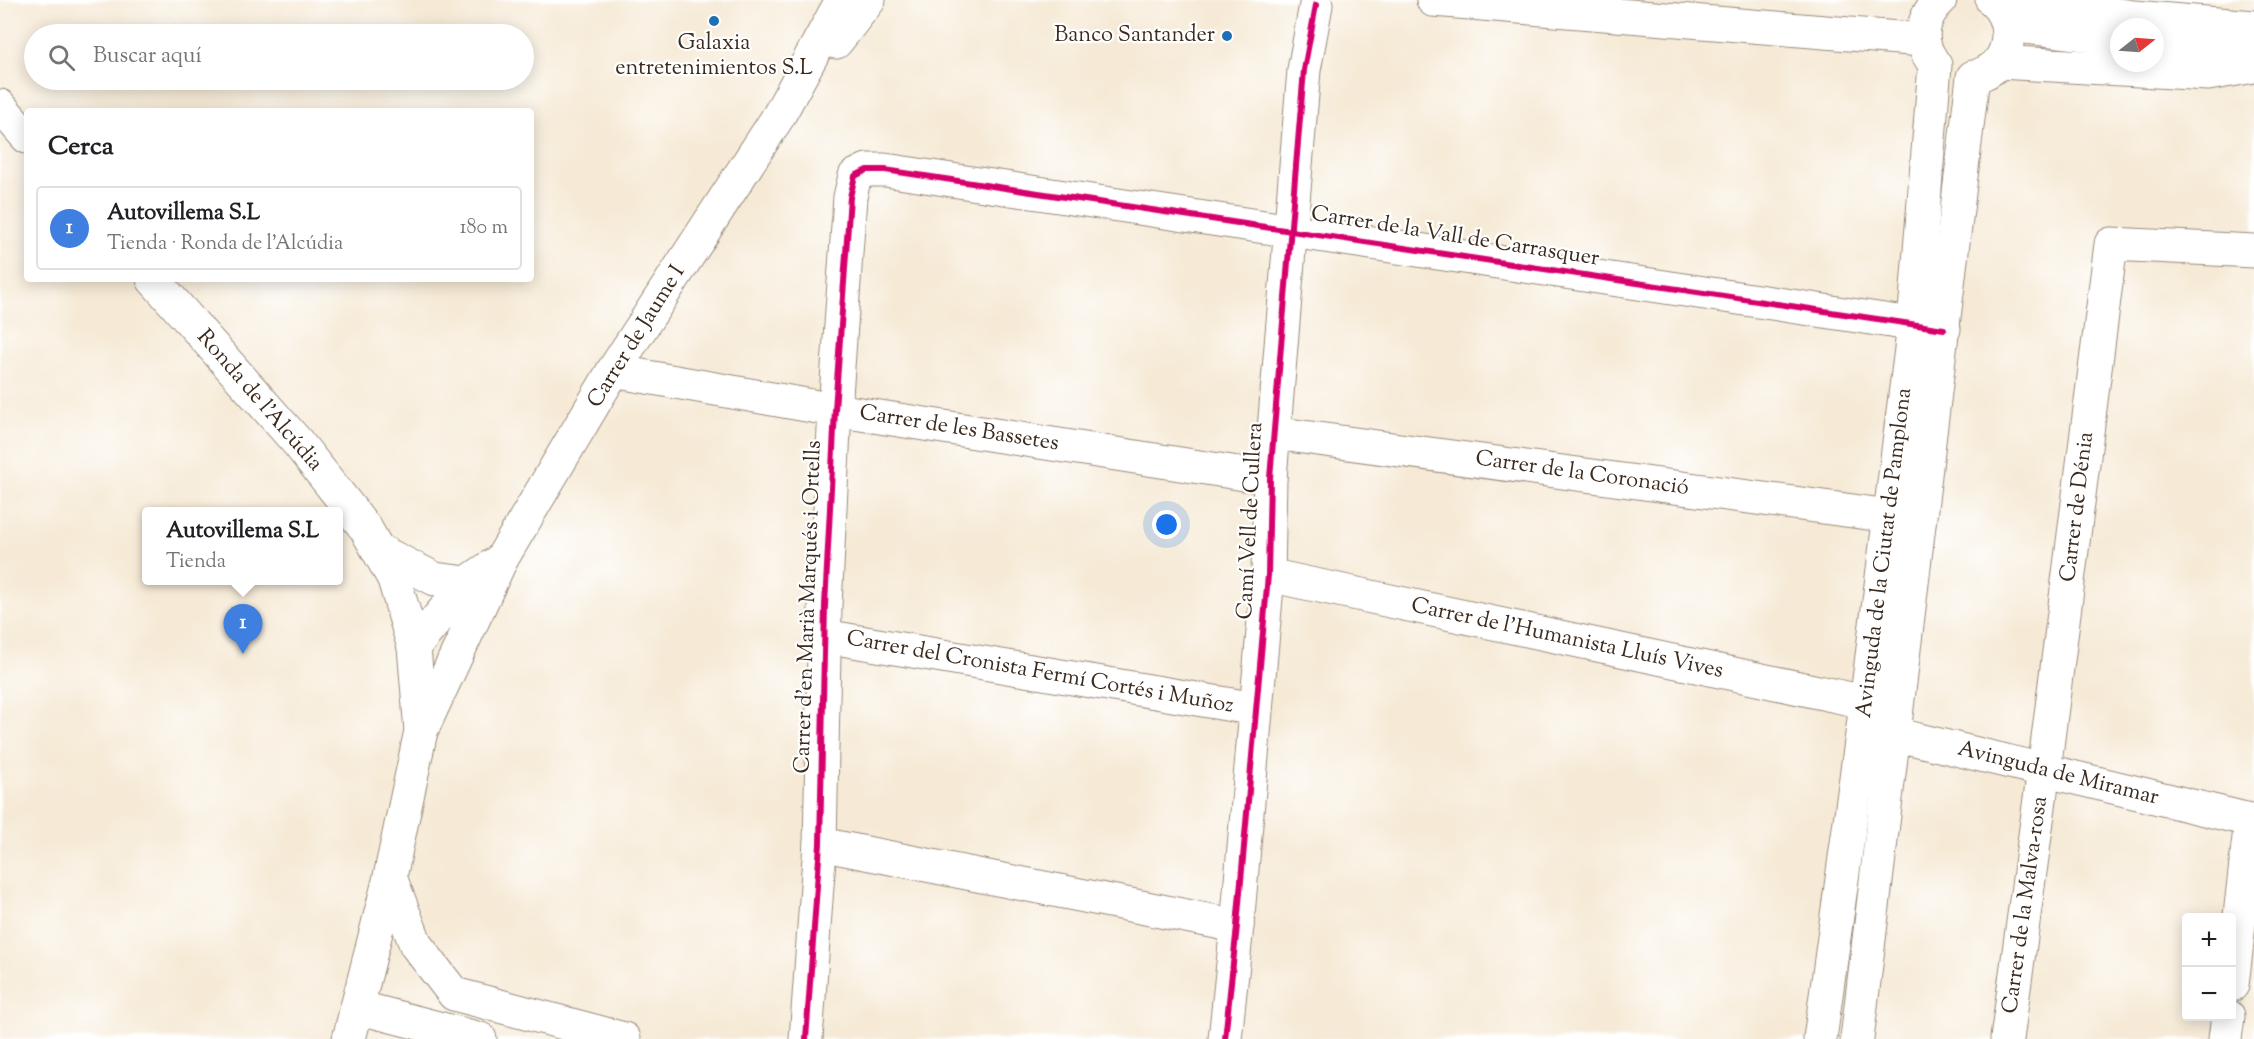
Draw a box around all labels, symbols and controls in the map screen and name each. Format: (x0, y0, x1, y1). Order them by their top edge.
marker: Galaxia entretenimientos S.L (707, 14, 721, 28)
north arrow (2110, 18, 2164, 72)
place label: Banco Santander (1054, 20, 1215, 52)
search box (24, 24, 534, 90)
place label: Galaxia entretenimientos S.L (615, 28, 813, 85)
marker: Banco Santander (1220, 29, 1234, 43)
icon: search (45, 41, 78, 74)
text: Buscar aquí (93, 41, 202, 73)
text: Cerca (48, 129, 114, 166)
text: Autovillema S.L (107, 198, 260, 230)
street label: Carrer de la Vall de Carrasquer (1309, 198, 1601, 276)
text: 1 (66, 214, 73, 243)
text: 180 m (460, 214, 508, 243)
text: Tienda · Ronda de l'Alcúdia (107, 230, 343, 259)
street label: Carrer de Jaume I (580, 259, 694, 415)
street label: Ronda de l'Alcúdia (188, 323, 330, 479)
street label: Avinguda de la Ciutat de Pamplona (1849, 386, 1921, 720)
street label: Carrer de les Bassetes (857, 397, 1061, 461)
street label: Camí Vell de Cullera (1230, 422, 1272, 620)
street label: Carrer de Dénia (2053, 430, 2103, 584)
street label: Carrer d'en Marià Marqués i Ortells (787, 440, 831, 774)
street label: Carrer de la Coronació (1473, 443, 1691, 505)
popup (142, 507, 343, 585)
your location (1152, 510, 1181, 539)
text: Autovillema S.L (166, 516, 319, 548)
text: Tienda (166, 548, 226, 577)
street label: Carrer de l'Humanista Lluís Vives (1408, 590, 1726, 688)
pin: 1 (224, 604, 262, 654)
street label: Carrer del Cronista Fermí Cortés i Muñoz (844, 623, 1236, 723)
street label: Avinguda de Miramar (1954, 734, 2162, 814)
street label: Carrer de la Malva-rosa (1995, 794, 2057, 1016)
map controls (2182, 913, 2236, 1021)
button: + (2182, 913, 2236, 967)
button: − (2182, 967, 2236, 1021)

